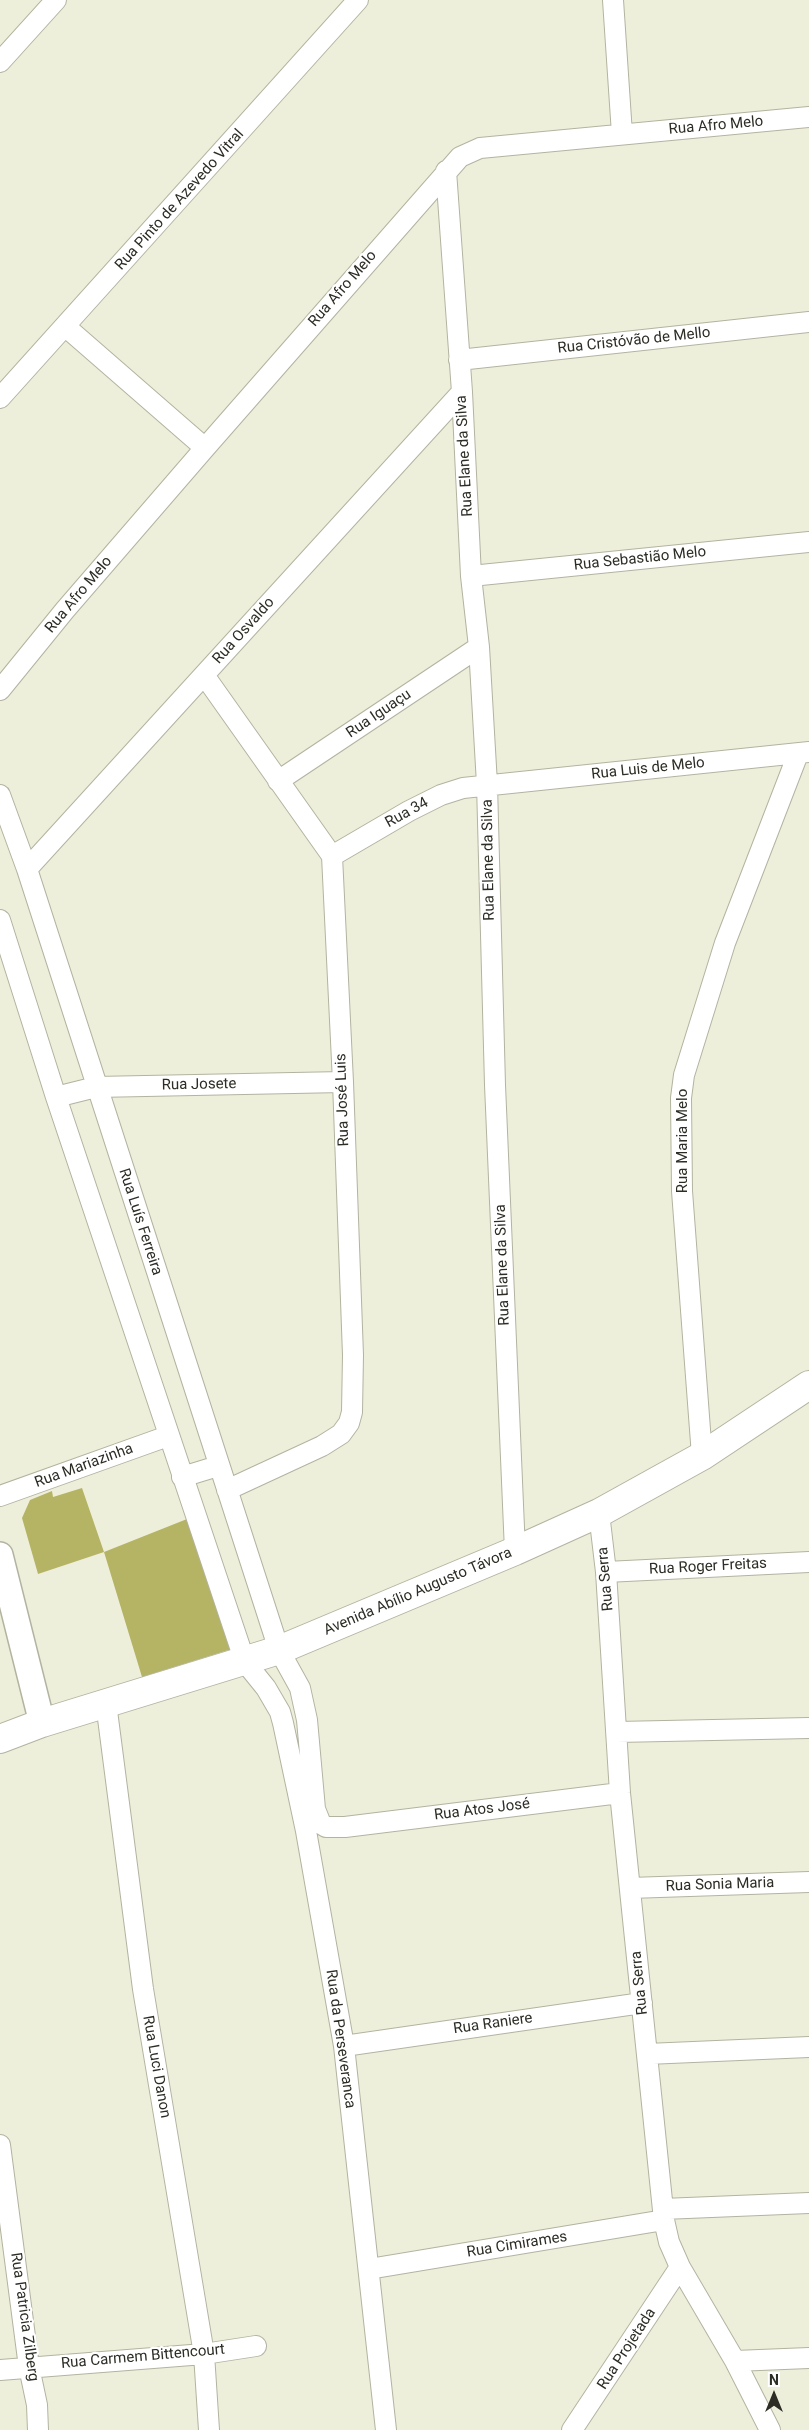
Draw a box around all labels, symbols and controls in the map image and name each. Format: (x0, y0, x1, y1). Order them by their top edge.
street label: Rua Afro Melo (668, 113, 764, 139)
street label: Rua Pinto de Azevedo Vitral (112, 126, 248, 274)
street label: Rua Afro Melo (305, 247, 381, 331)
street label: Rua Cristóvão de Mello (557, 324, 711, 358)
street label: Rua Elane da Silva (453, 395, 477, 517)
street label: Rua Sebastião Melo (573, 543, 707, 575)
street label: Rua Afro Melo (42, 553, 116, 637)
street label: Rua Osvaldo (209, 594, 279, 668)
street label: Rua Iguaçu (343, 686, 415, 742)
street label: Rua Luis de Melo (590, 754, 706, 784)
street label: Rua 34 (382, 794, 432, 832)
street label: Rua Elane da Silva (479, 799, 499, 921)
street label: Rua José Luis (332, 1053, 354, 1147)
street label: Rua Josete (161, 1075, 237, 1095)
street label: Rua Maria Melo (674, 1089, 692, 1193)
street label: Rua Luís Ferreira (114, 1166, 166, 1278)
street label: Rua Elane da Silva (492, 1204, 514, 1326)
street label: Rua Mariazinha (32, 1440, 136, 1492)
street label: Avenida Abílio Augusto Távora (321, 1544, 515, 1640)
street label: Rua Serra (594, 1546, 618, 1612)
street label: Rua Roger Freitas (649, 1555, 767, 1579)
street label: Rua Atos José (433, 1795, 531, 1825)
street label: Rua Sonia Maria (665, 1874, 775, 1896)
street label: Rua Serra (628, 1950, 652, 2016)
street label: Rua da Perseveranca (321, 1968, 359, 2110)
street label: Rua Raniere (452, 2010, 534, 2038)
street label: Rua Luci Danon (138, 2014, 174, 2120)
street label: Rua Cimirames (466, 2228, 568, 2262)
street label: Rua Patricia Zilberg (6, 2251, 42, 2383)
street label: Rua Projetada (594, 2305, 660, 2393)
street label: Rua Carmem Bittencourt (60, 2341, 226, 2373)
north arrow (749, 2370, 799, 2420)
text: N (769, 2372, 779, 2388)

